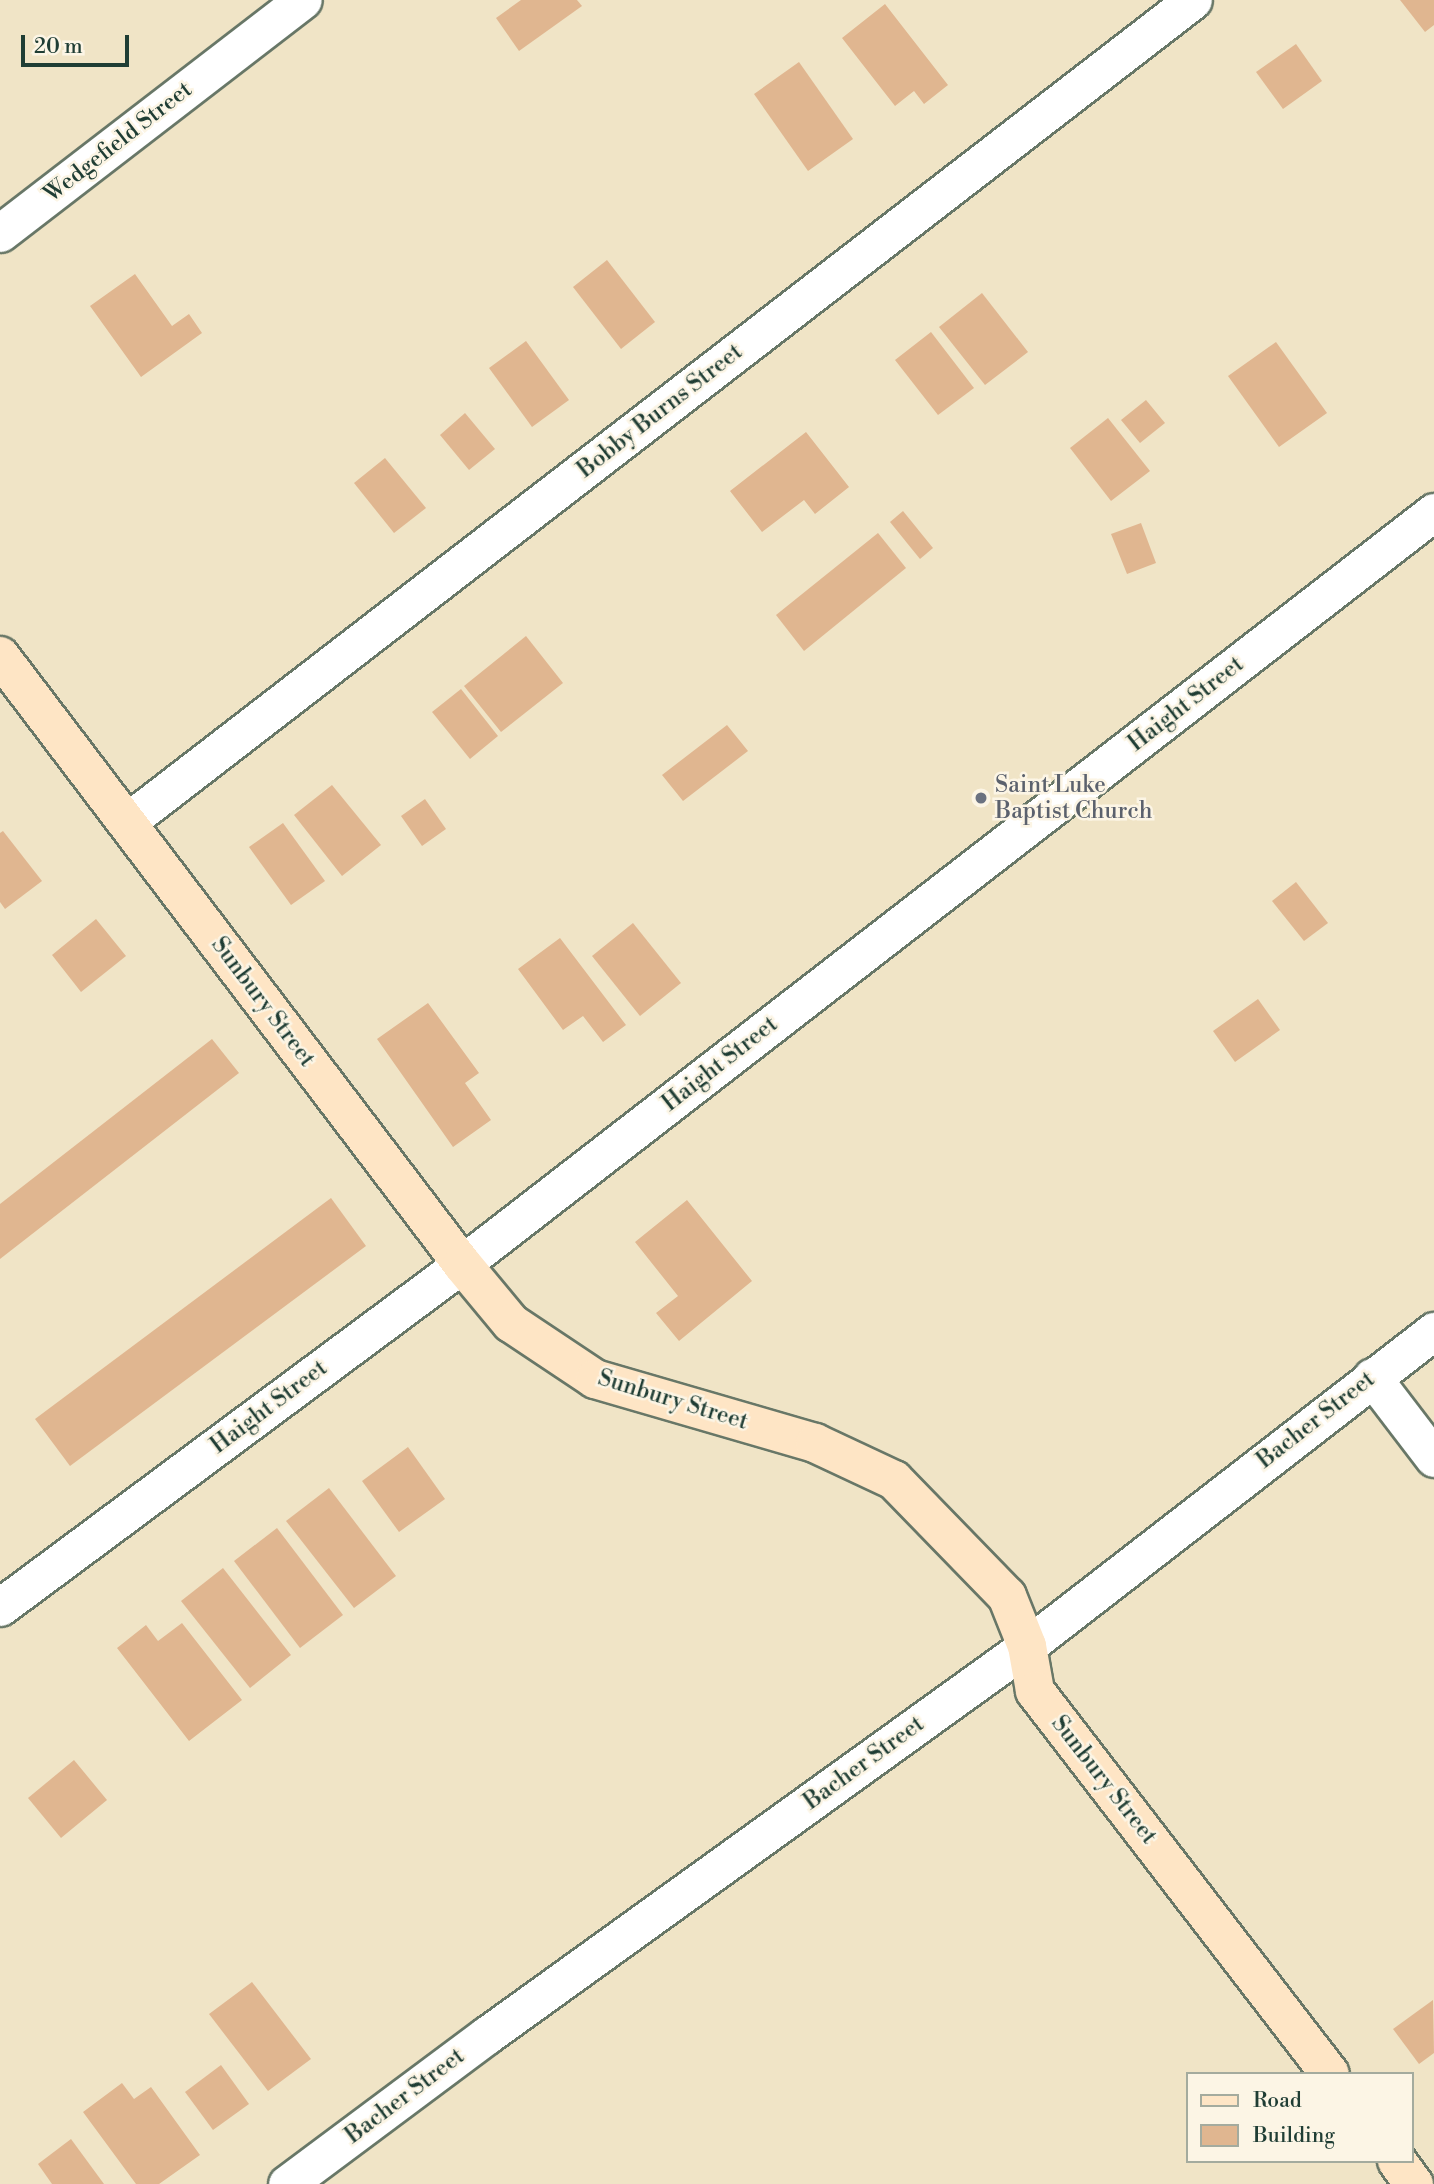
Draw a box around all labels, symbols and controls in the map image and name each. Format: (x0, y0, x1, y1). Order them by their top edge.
scale bar (24, 21, 133, 65)
text: 20 m (34, 34, 83, 60)
street label: Wedgefield Street (39, 76, 197, 208)
street label: Bobby Burns Street (572, 338, 748, 484)
street label: Haight Street (1123, 650, 1249, 758)
place label: Saint Luke Baptist Church (995, 771, 1152, 825)
marker: Saint Luke Baptist Church (973, 790, 989, 806)
street label: Sunbury Street (205, 932, 321, 1072)
street label: Haight Street (657, 1010, 783, 1118)
street label: Haight Street (205, 1354, 333, 1460)
street label: Sunbury Street (595, 1364, 751, 1436)
street label: Bacher Street (1252, 1366, 1380, 1474)
street label: Bacher Street (799, 1710, 929, 1816)
street label: Sunbury Street (1045, 1710, 1163, 1850)
street label: Bacher Street (340, 2042, 470, 2150)
legend (1186, 2072, 1413, 2163)
text: Road (1253, 2088, 1302, 2114)
text: Building (1253, 2123, 1335, 2149)

